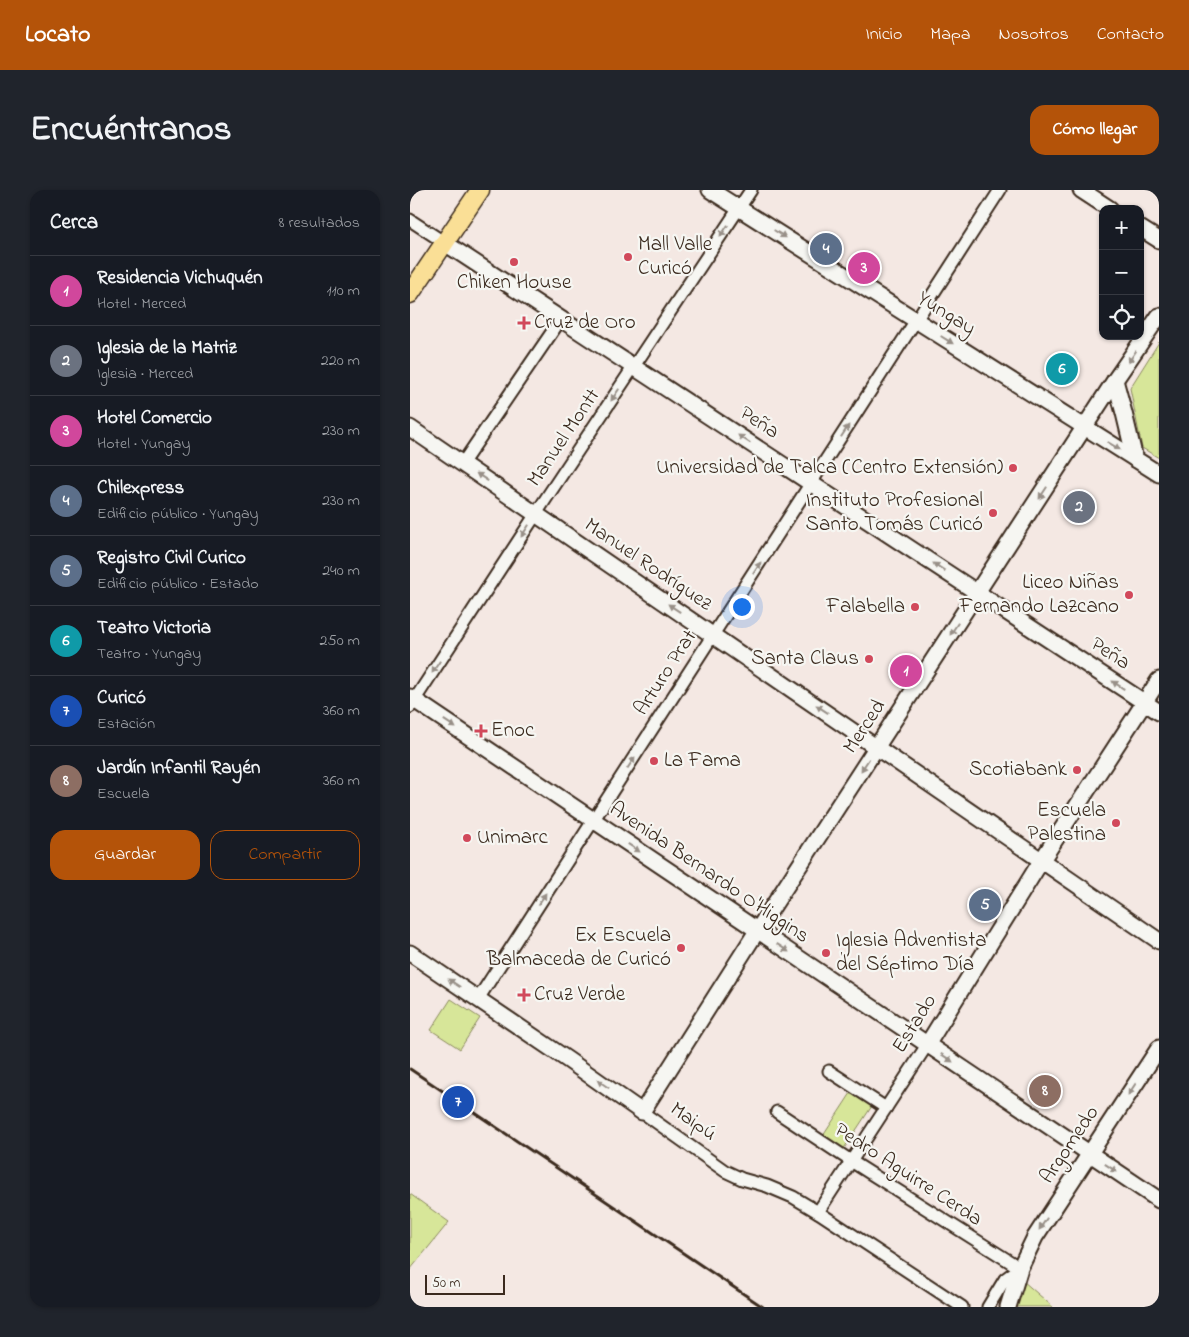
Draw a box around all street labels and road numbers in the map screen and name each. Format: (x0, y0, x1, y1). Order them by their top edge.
street label: Yungay (910, 284, 981, 345)
street label: Manuel Montt (520, 383, 608, 493)
street label: Peña (733, 399, 785, 447)
street label: Manuel Rodríguez (577, 511, 718, 621)
street label: Arturo Prat (627, 624, 705, 722)
street label: Peña (1084, 630, 1136, 678)
street label: Merced (836, 694, 894, 760)
street label: Avenida Bernardo O'Higgins (602, 795, 815, 953)
street label: Estado (885, 989, 945, 1059)
street label: Maipú (663, 1095, 723, 1149)
street label: Argomedo (1033, 1100, 1109, 1191)
street label: Pedro Aguirre Cerda (827, 1116, 988, 1236)

